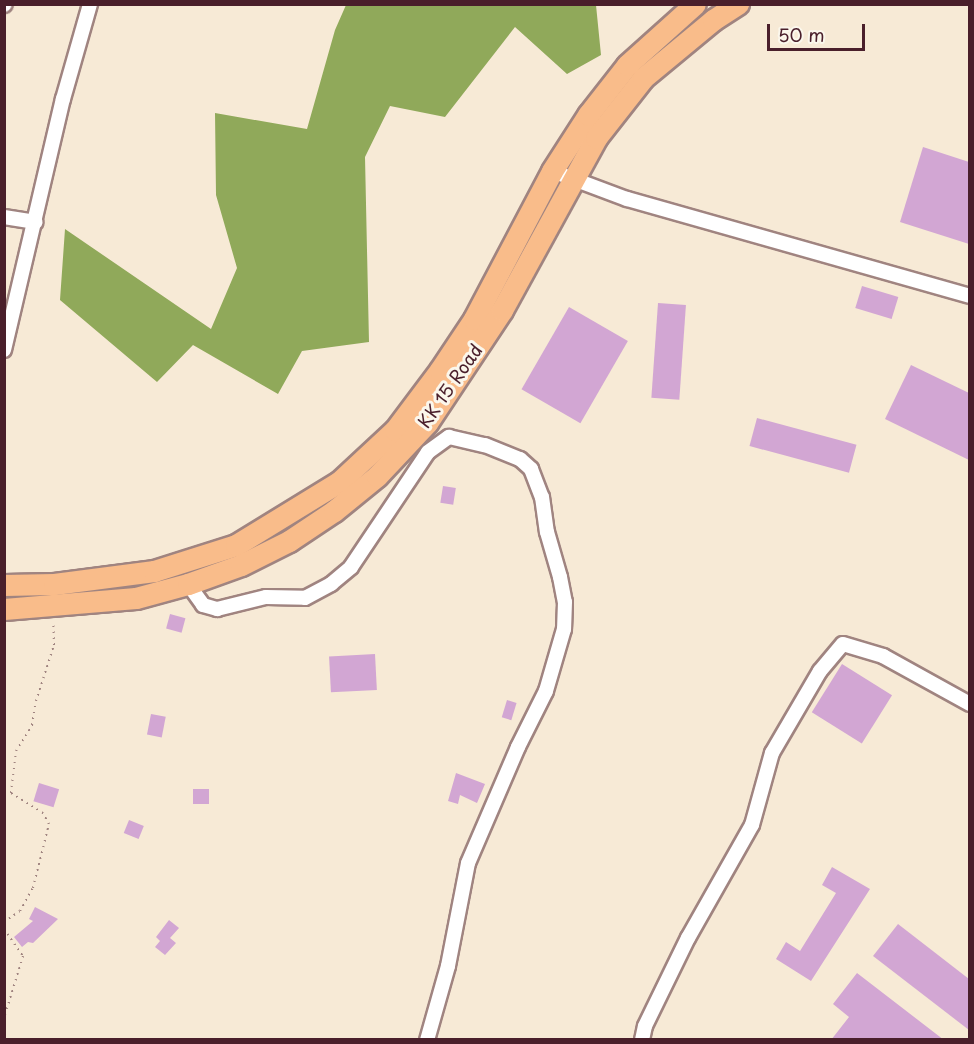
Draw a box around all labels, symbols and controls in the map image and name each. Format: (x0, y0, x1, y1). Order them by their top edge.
scale bar (770, 12, 868, 50)
text: 50 m (778, 21, 825, 48)
street label: KK 15 Road (412, 339, 488, 433)

